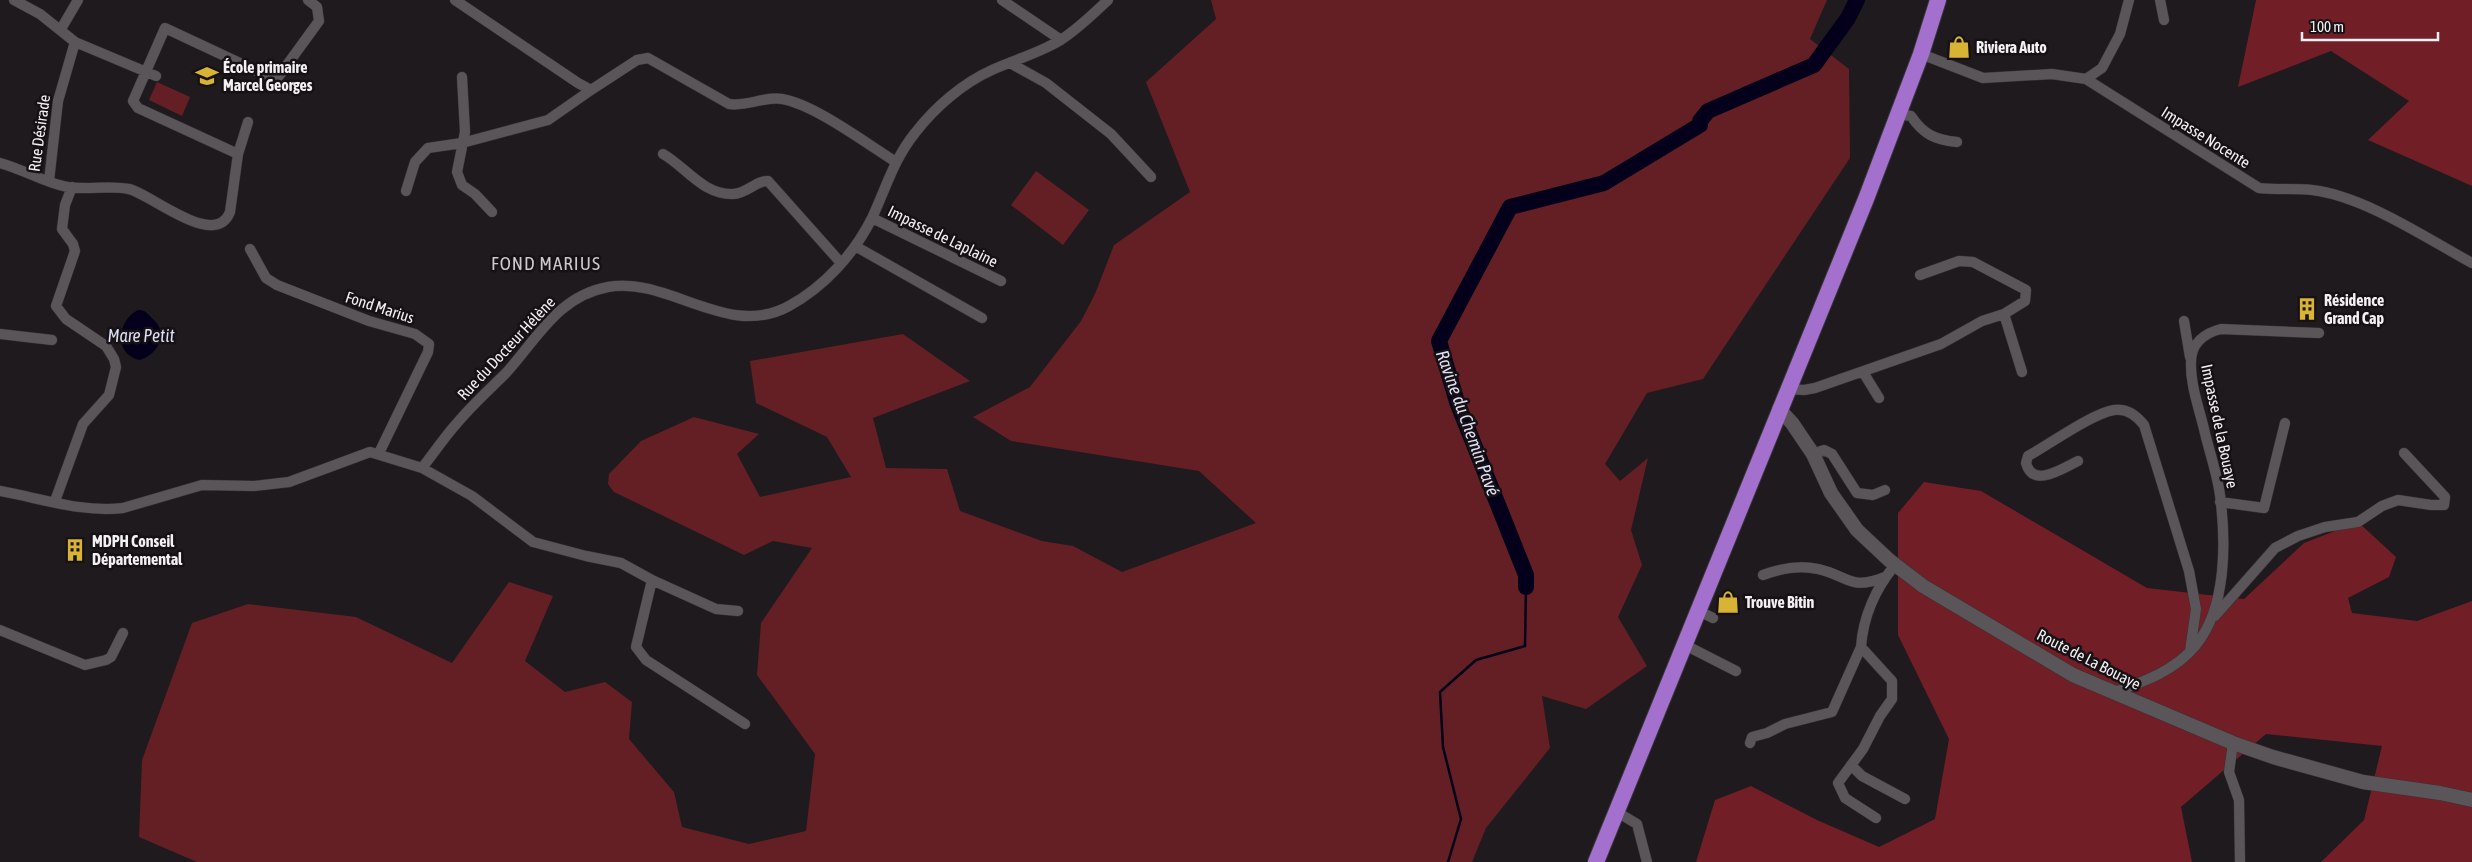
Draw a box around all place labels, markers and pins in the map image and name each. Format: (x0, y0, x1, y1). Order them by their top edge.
shop icon: Riviera Auto (1946, 34, 1972, 60)
place label: Riviera Auto (1976, 38, 2047, 56)
place label: École primaire Marcel Georges (223, 58, 313, 94)
school or university icon: École primaire Marcel Georges (194, 63, 220, 89)
place label: Résidence Grand Cap (2324, 291, 2384, 327)
building icon: Résidence Grand Cap (2294, 296, 2320, 322)
place label: MDPH Conseil Départemental (92, 532, 183, 568)
building icon: MDPH Conseil Départemental (62, 537, 88, 563)
shop icon: Trouve Bitin (1715, 589, 1741, 615)
place label: Trouve Bitin (1745, 593, 1814, 611)

